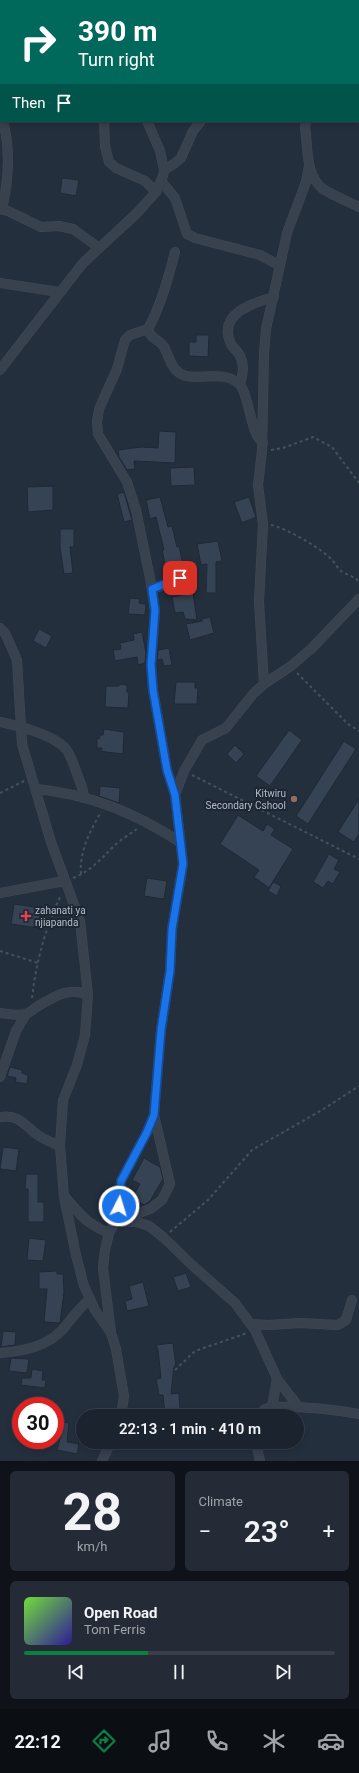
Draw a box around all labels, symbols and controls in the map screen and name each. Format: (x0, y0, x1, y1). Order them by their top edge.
text: 390 m (78, 15, 157, 48)
icon: right (12, 16, 64, 68)
text: Turn right (78, 49, 155, 70)
icon: arrive (53, 92, 75, 114)
text: Then (12, 94, 45, 112)
pin (163, 561, 197, 595)
icon: arrive (169, 567, 191, 589)
place label: Kitwiru Secondary Cshool (206, 788, 286, 811)
marker: Kitwiru Secondary Cshool (289, 794, 299, 804)
place label: zahanati ya njiapanda (35, 905, 86, 928)
marker: zahanati ya njiapanda (20, 910, 32, 922)
position arrow (98, 1185, 140, 1227)
speed limit sign: 30 (12, 1397, 64, 1449)
text: 22:13 · 1 min · 410 m (119, 1420, 261, 1438)
text: 28 (62, 1482, 122, 1543)
text: Climate (199, 1494, 243, 1509)
text: 23° (244, 1514, 290, 1549)
text: − (199, 1519, 211, 1544)
text: + (323, 1519, 335, 1544)
text: km/h (77, 1539, 108, 1554)
text: Open Road (84, 1604, 158, 1622)
text: Tom Ferris (84, 1622, 146, 1637)
icon: previous (65, 1661, 87, 1683)
icon: pause (168, 1661, 190, 1683)
icon: next (272, 1661, 294, 1683)
icon: directions (90, 1727, 118, 1755)
icon: music (146, 1727, 174, 1755)
icon: phone (203, 1727, 231, 1755)
icon: climate (260, 1727, 288, 1755)
icon: car (317, 1727, 345, 1755)
text: 22:12 (14, 1731, 61, 1752)

